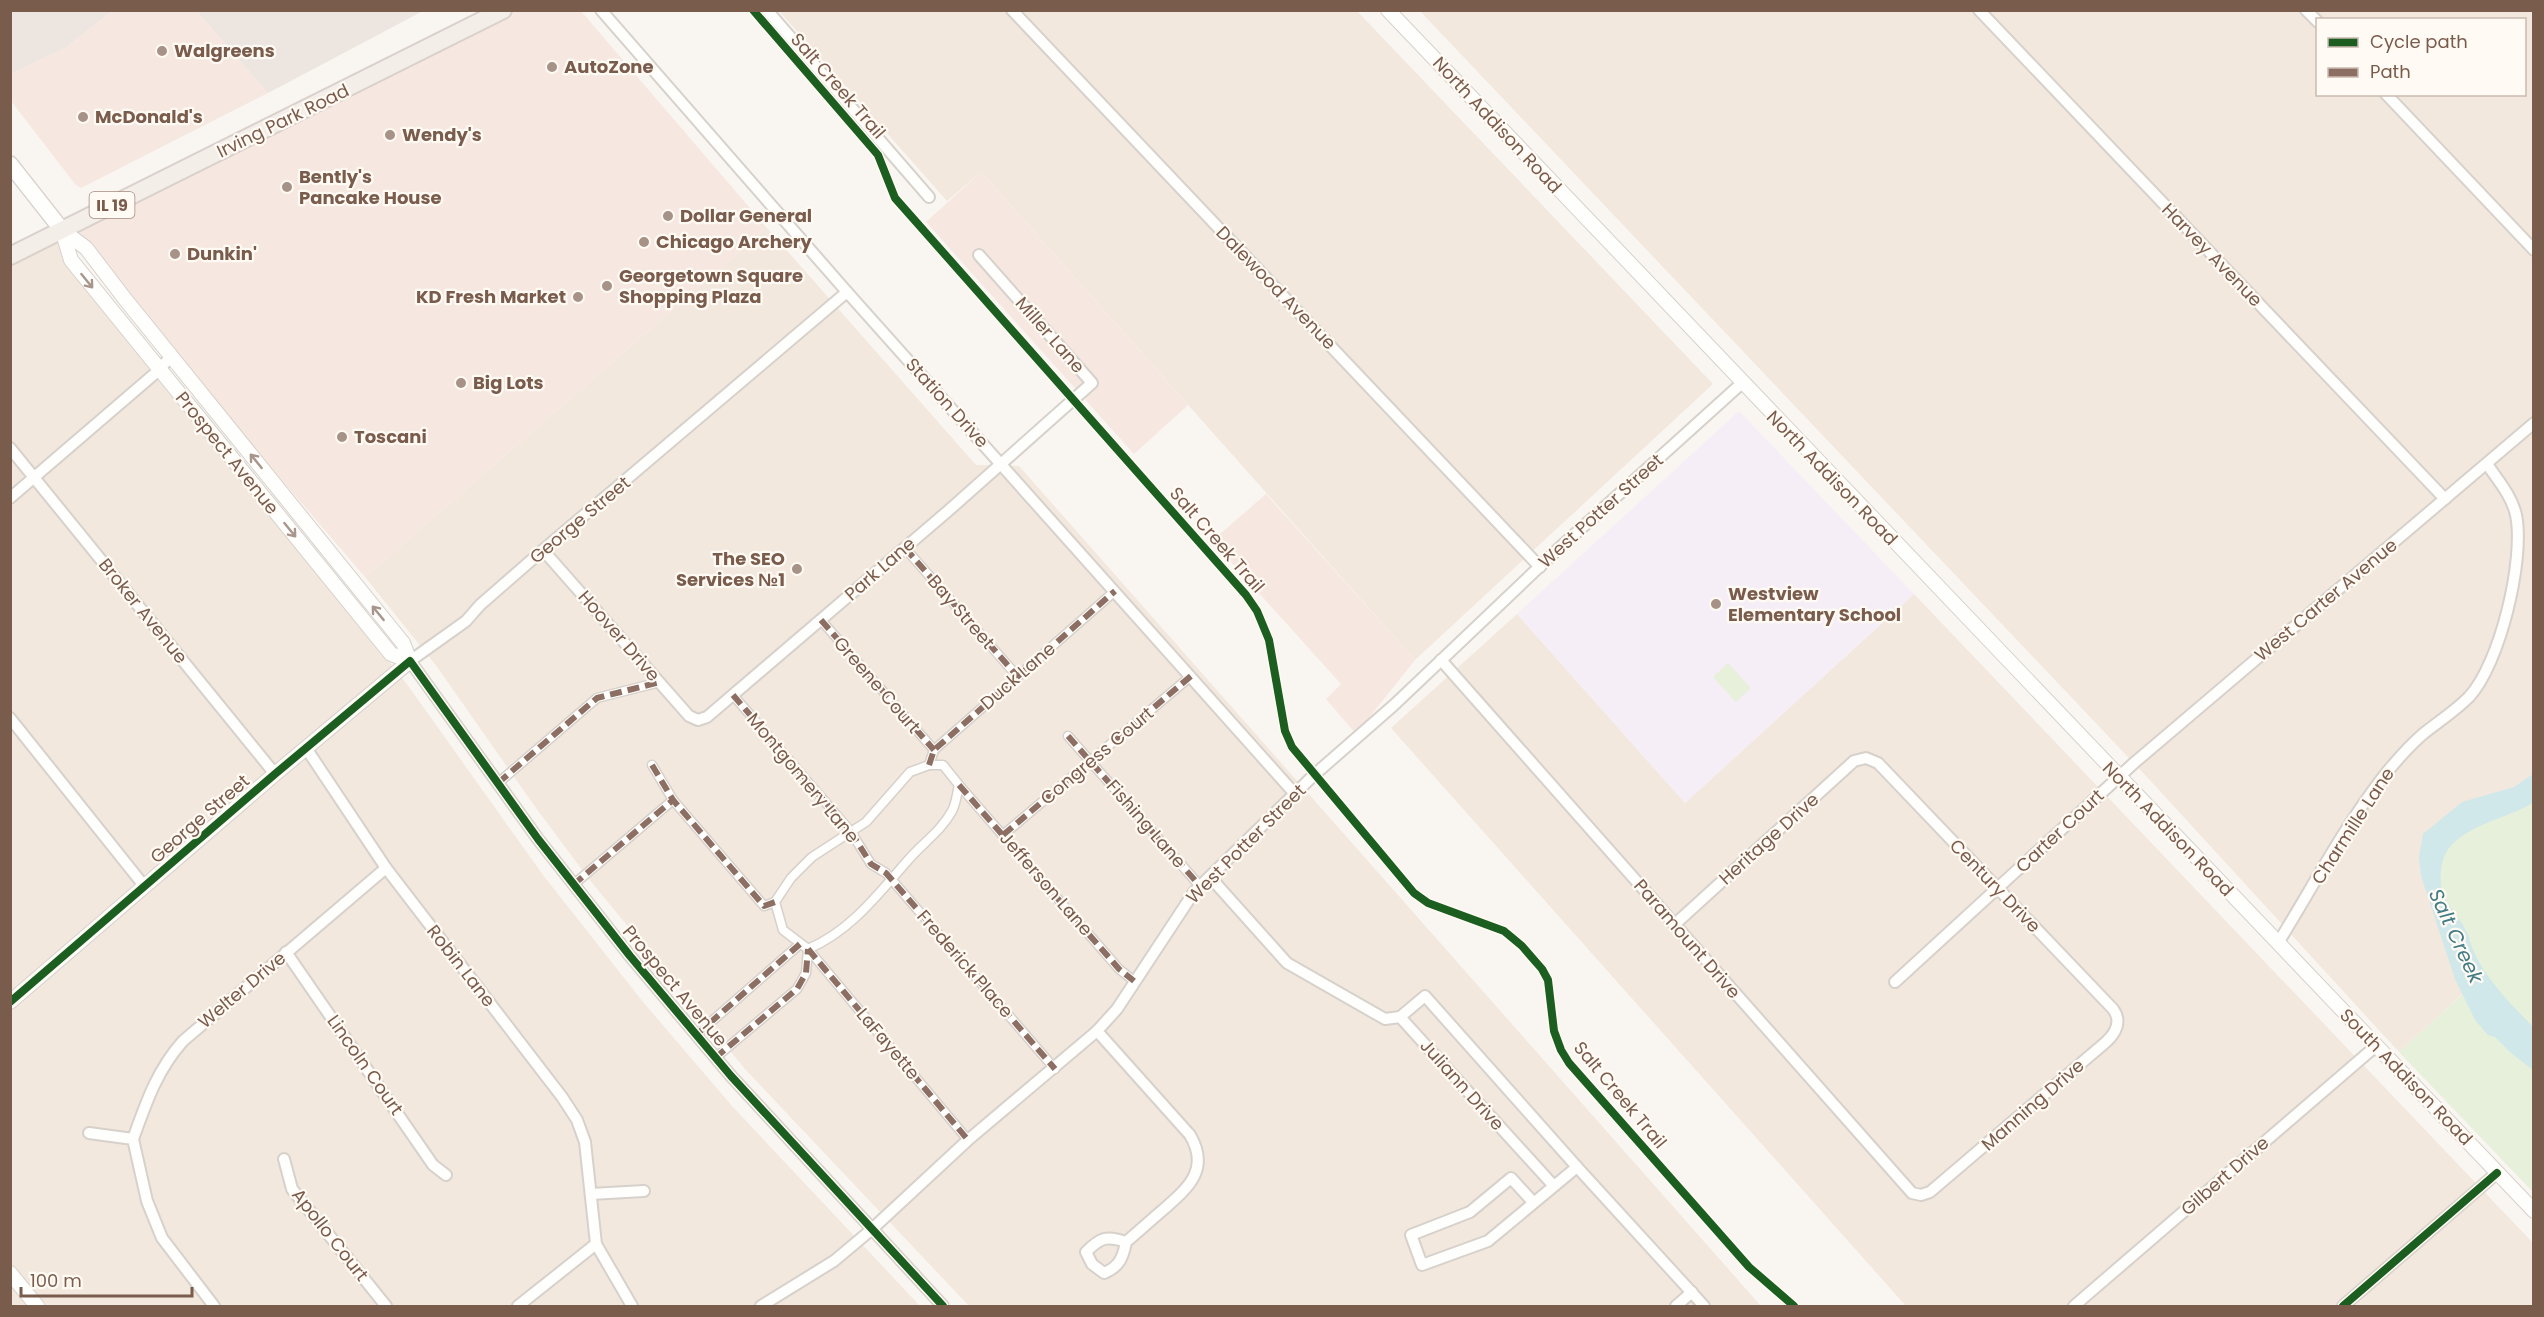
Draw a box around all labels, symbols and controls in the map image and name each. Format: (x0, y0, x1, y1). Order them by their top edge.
legend (2316, 18, 2526, 96)
street label: Salt Creek Trail (785, 27, 891, 144)
text: Cycle path (2370, 29, 2468, 54)
place label: Walgreens (174, 38, 275, 63)
marker: Walgreens (155, 44, 169, 58)
street label: North Addison Road (1427, 51, 1567, 199)
place label: AutoZone (564, 54, 654, 79)
text: Path (2370, 59, 2411, 84)
marker: AutoZone (545, 60, 559, 74)
street label: Irving Park Road (212, 78, 353, 163)
place label: McDonald's (95, 104, 203, 129)
marker: McDonald's (76, 110, 90, 124)
place label: Wendy's (402, 122, 482, 147)
marker: Wendy's (383, 128, 397, 142)
place label: Bently's Pancake House (299, 164, 442, 210)
marker: Bently's Pancake House (280, 180, 294, 194)
road number: IL 19 (90, 192, 134, 218)
street label: Harvey Avenue (2156, 197, 2268, 312)
place label: Dollar General (680, 203, 812, 228)
marker: Dollar General (661, 209, 675, 223)
street label: Dalewood Avenue (1211, 220, 1342, 355)
place label: Chicago Archery (656, 229, 813, 254)
marker: Chicago Archery (637, 235, 651, 249)
place label: Dunkin' (187, 241, 257, 266)
marker: Dunkin' (168, 247, 182, 261)
place label: Georgetown Square Shopping Plaza (619, 263, 803, 309)
one-way arrow (81, 273, 94, 289)
marker: Georgetown Square Shopping Plaza (600, 279, 614, 293)
place label: KD Fresh Market (416, 284, 566, 309)
marker: KD Fresh Market (571, 290, 585, 304)
street label: Miller Lane (1010, 291, 1091, 378)
street label: Station Drive (900, 352, 995, 453)
place label: Big Lots (473, 370, 544, 395)
marker: Big Lots (454, 376, 468, 390)
street label: Prospect Avenue (170, 386, 285, 519)
street label: North Addison Road (1761, 405, 1903, 551)
place label: Toscani (354, 424, 427, 449)
marker: Toscani (335, 430, 349, 444)
street label: West Potter Street (1533, 448, 1668, 573)
one-way arrow (249, 454, 262, 470)
street label: George Street (524, 470, 635, 569)
street label: Salt Creek Trail (1164, 481, 1270, 598)
one-way arrow (283, 522, 296, 538)
street label: Park Lane (839, 531, 920, 606)
street label: West Carter Avenue (2249, 532, 2402, 667)
place label: The SEO Services №1 (676, 546, 785, 592)
street label: Broker Avenue (93, 553, 194, 669)
marker: The SEO Services №1 (790, 562, 804, 576)
street label: Bay Street (922, 569, 1001, 654)
place label: Westview Elementary School (1728, 581, 1901, 627)
street label: Hoover Drive (573, 585, 666, 687)
marker: Westview Elementary School (1709, 597, 1723, 611)
one-way arrow (372, 605, 385, 621)
street label: Greene Court (828, 631, 926, 738)
street label: Duck Lane (975, 636, 1061, 715)
street label: Congress Court (1035, 701, 1159, 810)
street label: Montgomery Lane (741, 707, 865, 848)
street label: North Addison Road (2097, 756, 2239, 902)
street label: Charmille Lane (2305, 762, 2400, 889)
street label: George Street (145, 768, 255, 869)
street label: Fishing Lane (1101, 774, 1192, 873)
street label: West Potter Street (1180, 778, 1311, 909)
street label: Carter Court (2010, 783, 2109, 878)
street label: Heritage Drive (1713, 787, 1824, 890)
street label: Jefferson Lane (994, 826, 1099, 941)
street label: Century Drive (1944, 833, 2047, 938)
street label: Paramount Drive (1628, 873, 1746, 1004)
water label: Salt Creek (2422, 884, 2491, 989)
street label: Frederick Place (911, 904, 1019, 1023)
street label: Robin Lane (421, 919, 501, 1012)
street label: Prospect Avenue (617, 920, 734, 1052)
street label: Welter Drive (192, 945, 291, 1034)
street label: LaFayette (851, 1002, 926, 1085)
street label: South Addison Road (2334, 1003, 2478, 1151)
street label: Lincoln Court (322, 1010, 409, 1120)
street label: Juliann Drive (1415, 1034, 1510, 1136)
street label: Salt Creek Trail (1568, 1036, 1673, 1154)
street label: Manning Drive (1976, 1053, 2089, 1156)
street label: Gilbert Drive (2175, 1130, 2274, 1221)
street label: Apollo Court (286, 1183, 374, 1286)
scale bar (21, 1260, 192, 1298)
text: 100 m (30, 1268, 82, 1293)

